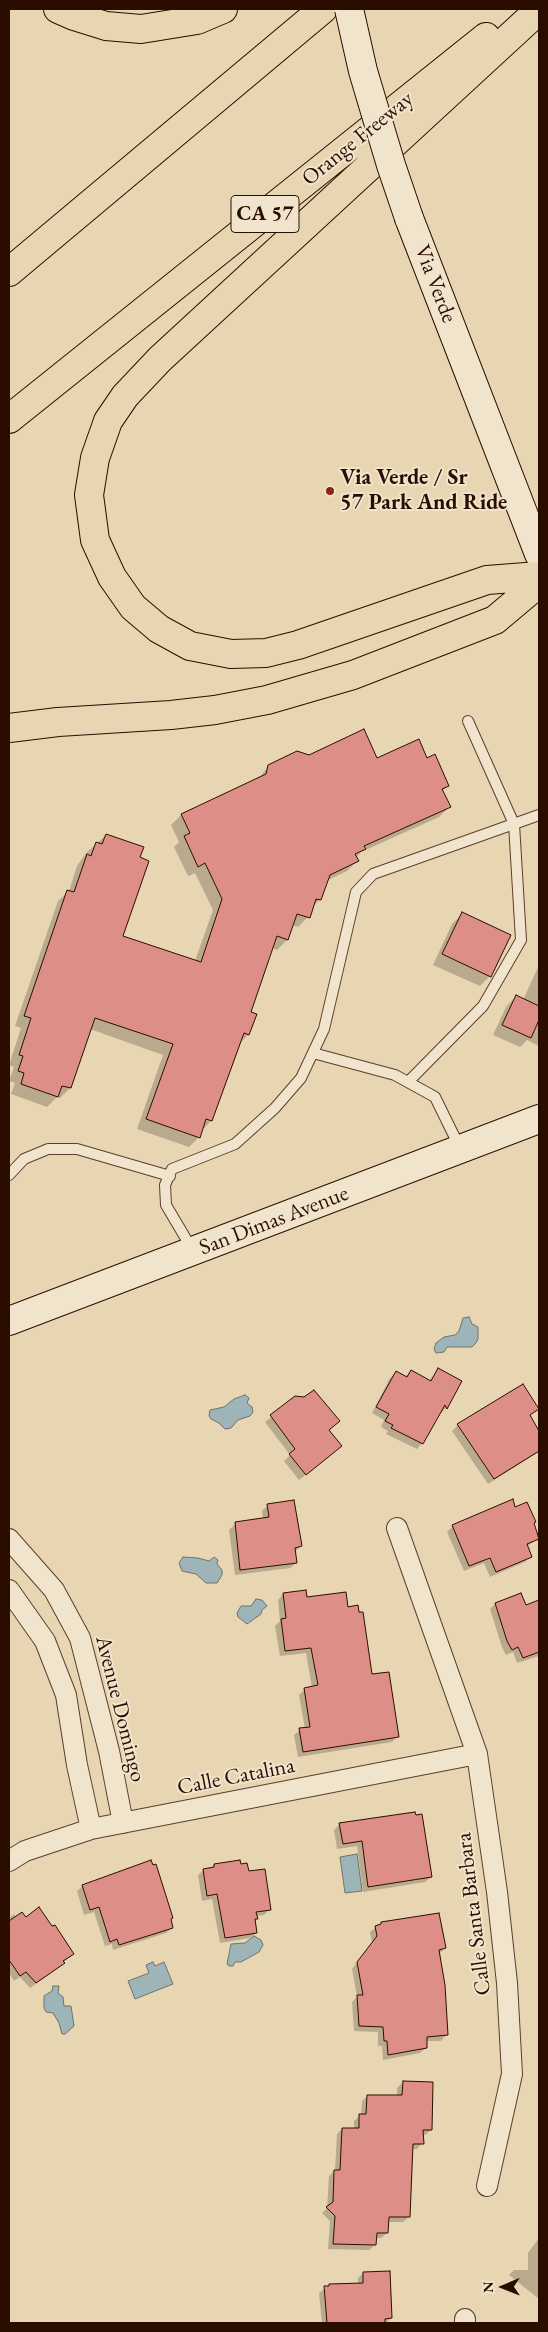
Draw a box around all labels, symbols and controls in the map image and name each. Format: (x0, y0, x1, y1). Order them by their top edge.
street label: Orange Freeway (297, 86, 419, 192)
road number: CA 57 (231, 195, 299, 232)
street label: Via Verde (408, 241, 462, 327)
place label: Via Verde / Sr 57 Park And Ride (340, 465, 507, 516)
marker: Via Verde / Sr 57 Park And Ride (324, 485, 336, 497)
street label: San Dimas Avenue (196, 1180, 352, 1262)
street label: Avenue Domingo (89, 1633, 151, 1785)
street label: Calle Catalina (175, 1753, 297, 1801)
street label: Calle Santa Barbara (451, 1831, 497, 1997)
north arrow (478, 2262, 528, 2312)
text: N (479, 2281, 497, 2293)

